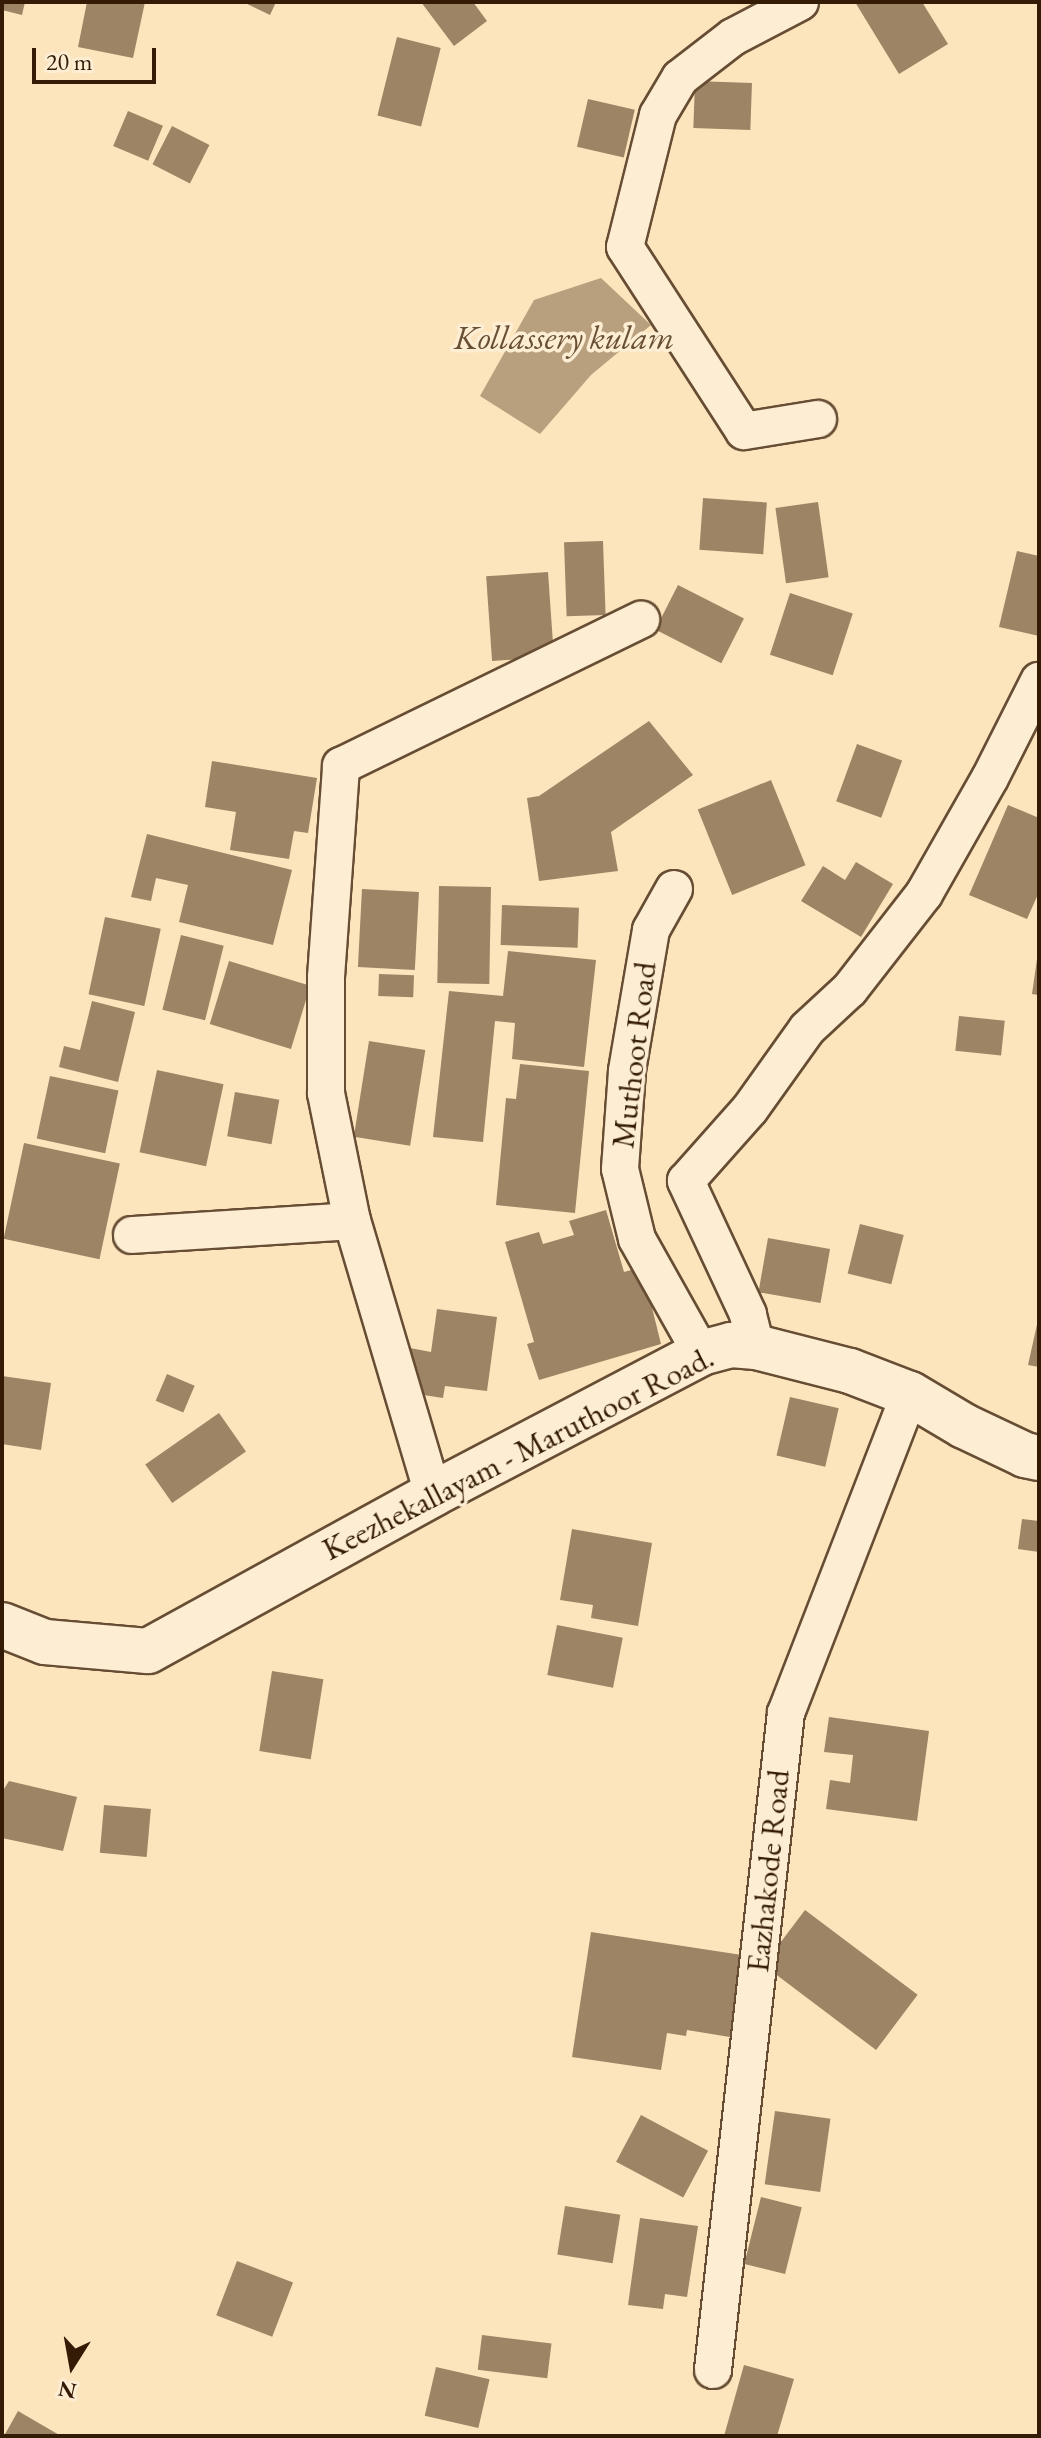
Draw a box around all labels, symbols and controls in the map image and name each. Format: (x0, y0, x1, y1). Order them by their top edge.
scale bar (36, 32, 160, 82)
text: 20 m (46, 46, 93, 77)
water label: Kollassery kulam (454, 318, 674, 358)
street label: Muthoot Road (604, 960, 664, 1150)
street label: Keezhekallayam - Maruthoor Road. (316, 1337, 720, 1569)
street label: Eazhakode Road (738, 1768, 798, 1974)
north arrow (32, 2326, 112, 2406)
text: N (56, 2374, 79, 2406)

